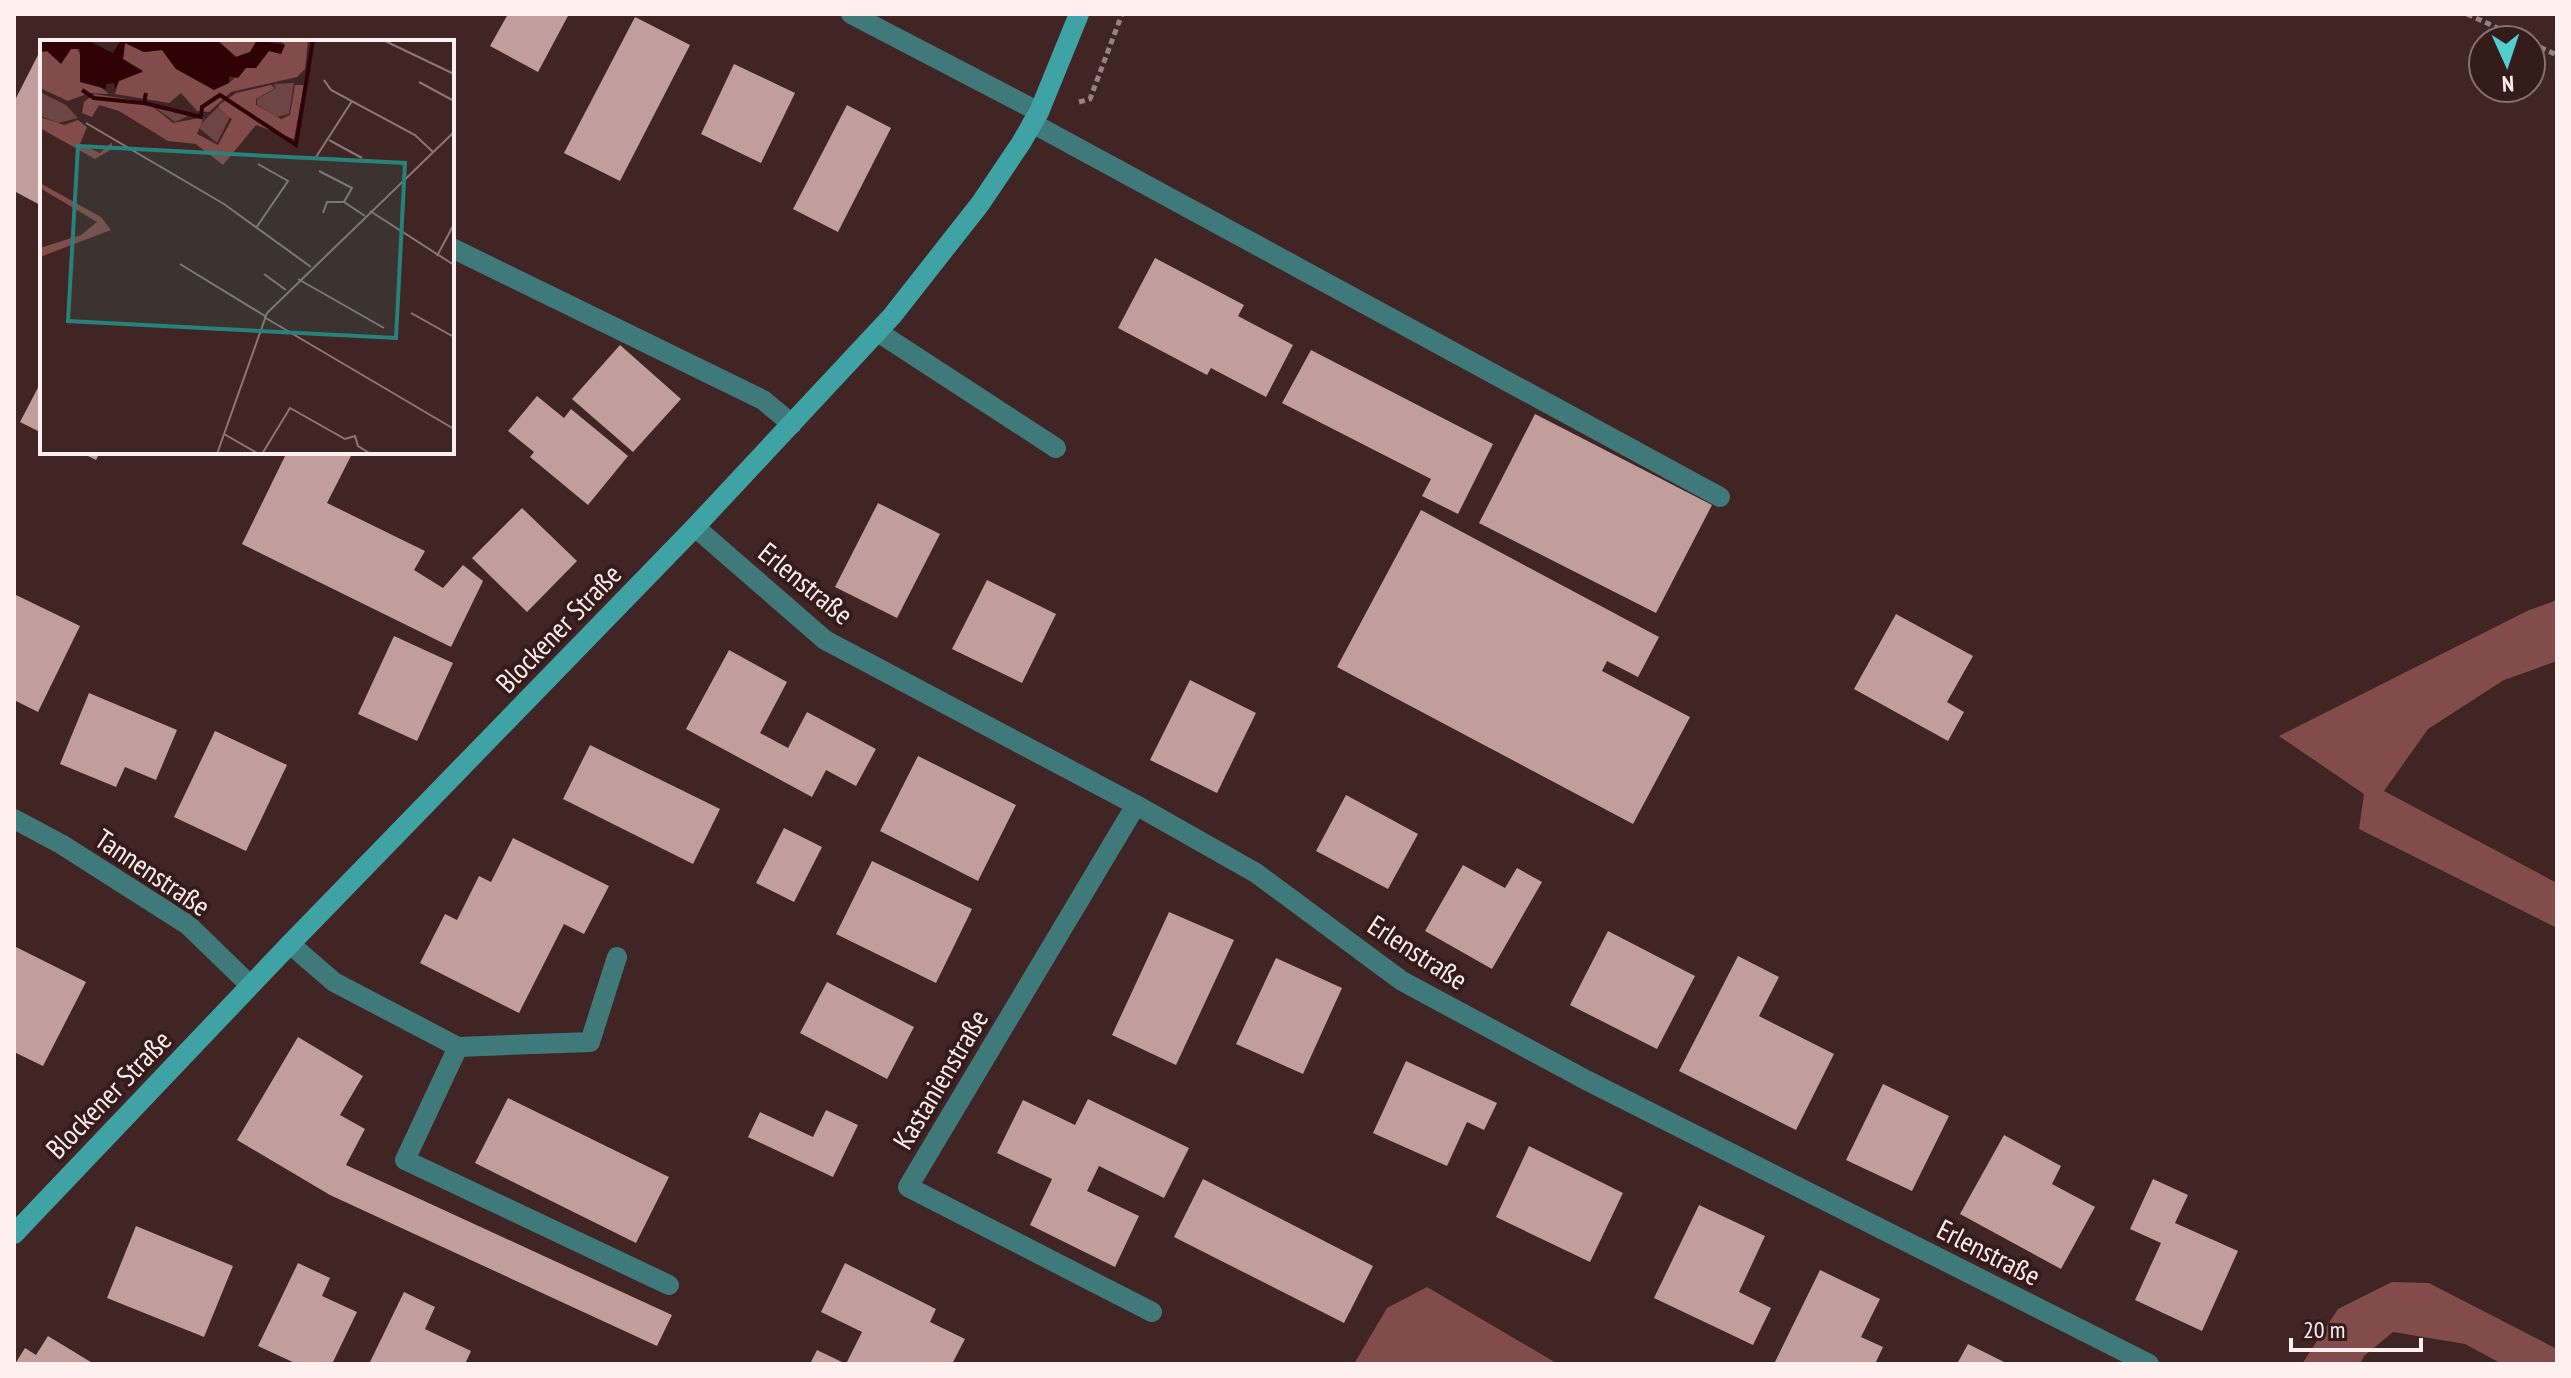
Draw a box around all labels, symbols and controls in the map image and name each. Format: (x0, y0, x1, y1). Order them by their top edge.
north arrow (2467, 24, 2547, 104)
inset map (40, 40, 454, 454)
text: N (2501, 70, 2515, 98)
street label: Erlenstraße (751, 534, 861, 632)
street label: Blockener Straße (487, 556, 629, 700)
street label: Tannenstraße (88, 820, 218, 924)
street label: Erlenstraße (1361, 906, 1475, 998)
street label: Kastanienstraße (884, 1002, 996, 1156)
street label: Blockener Straße (37, 1022, 179, 1166)
street label: Erlenstraße (1931, 1210, 2047, 1294)
scale bar (2291, 1302, 2421, 1352)
text: 20 m (2303, 1314, 2345, 1345)

